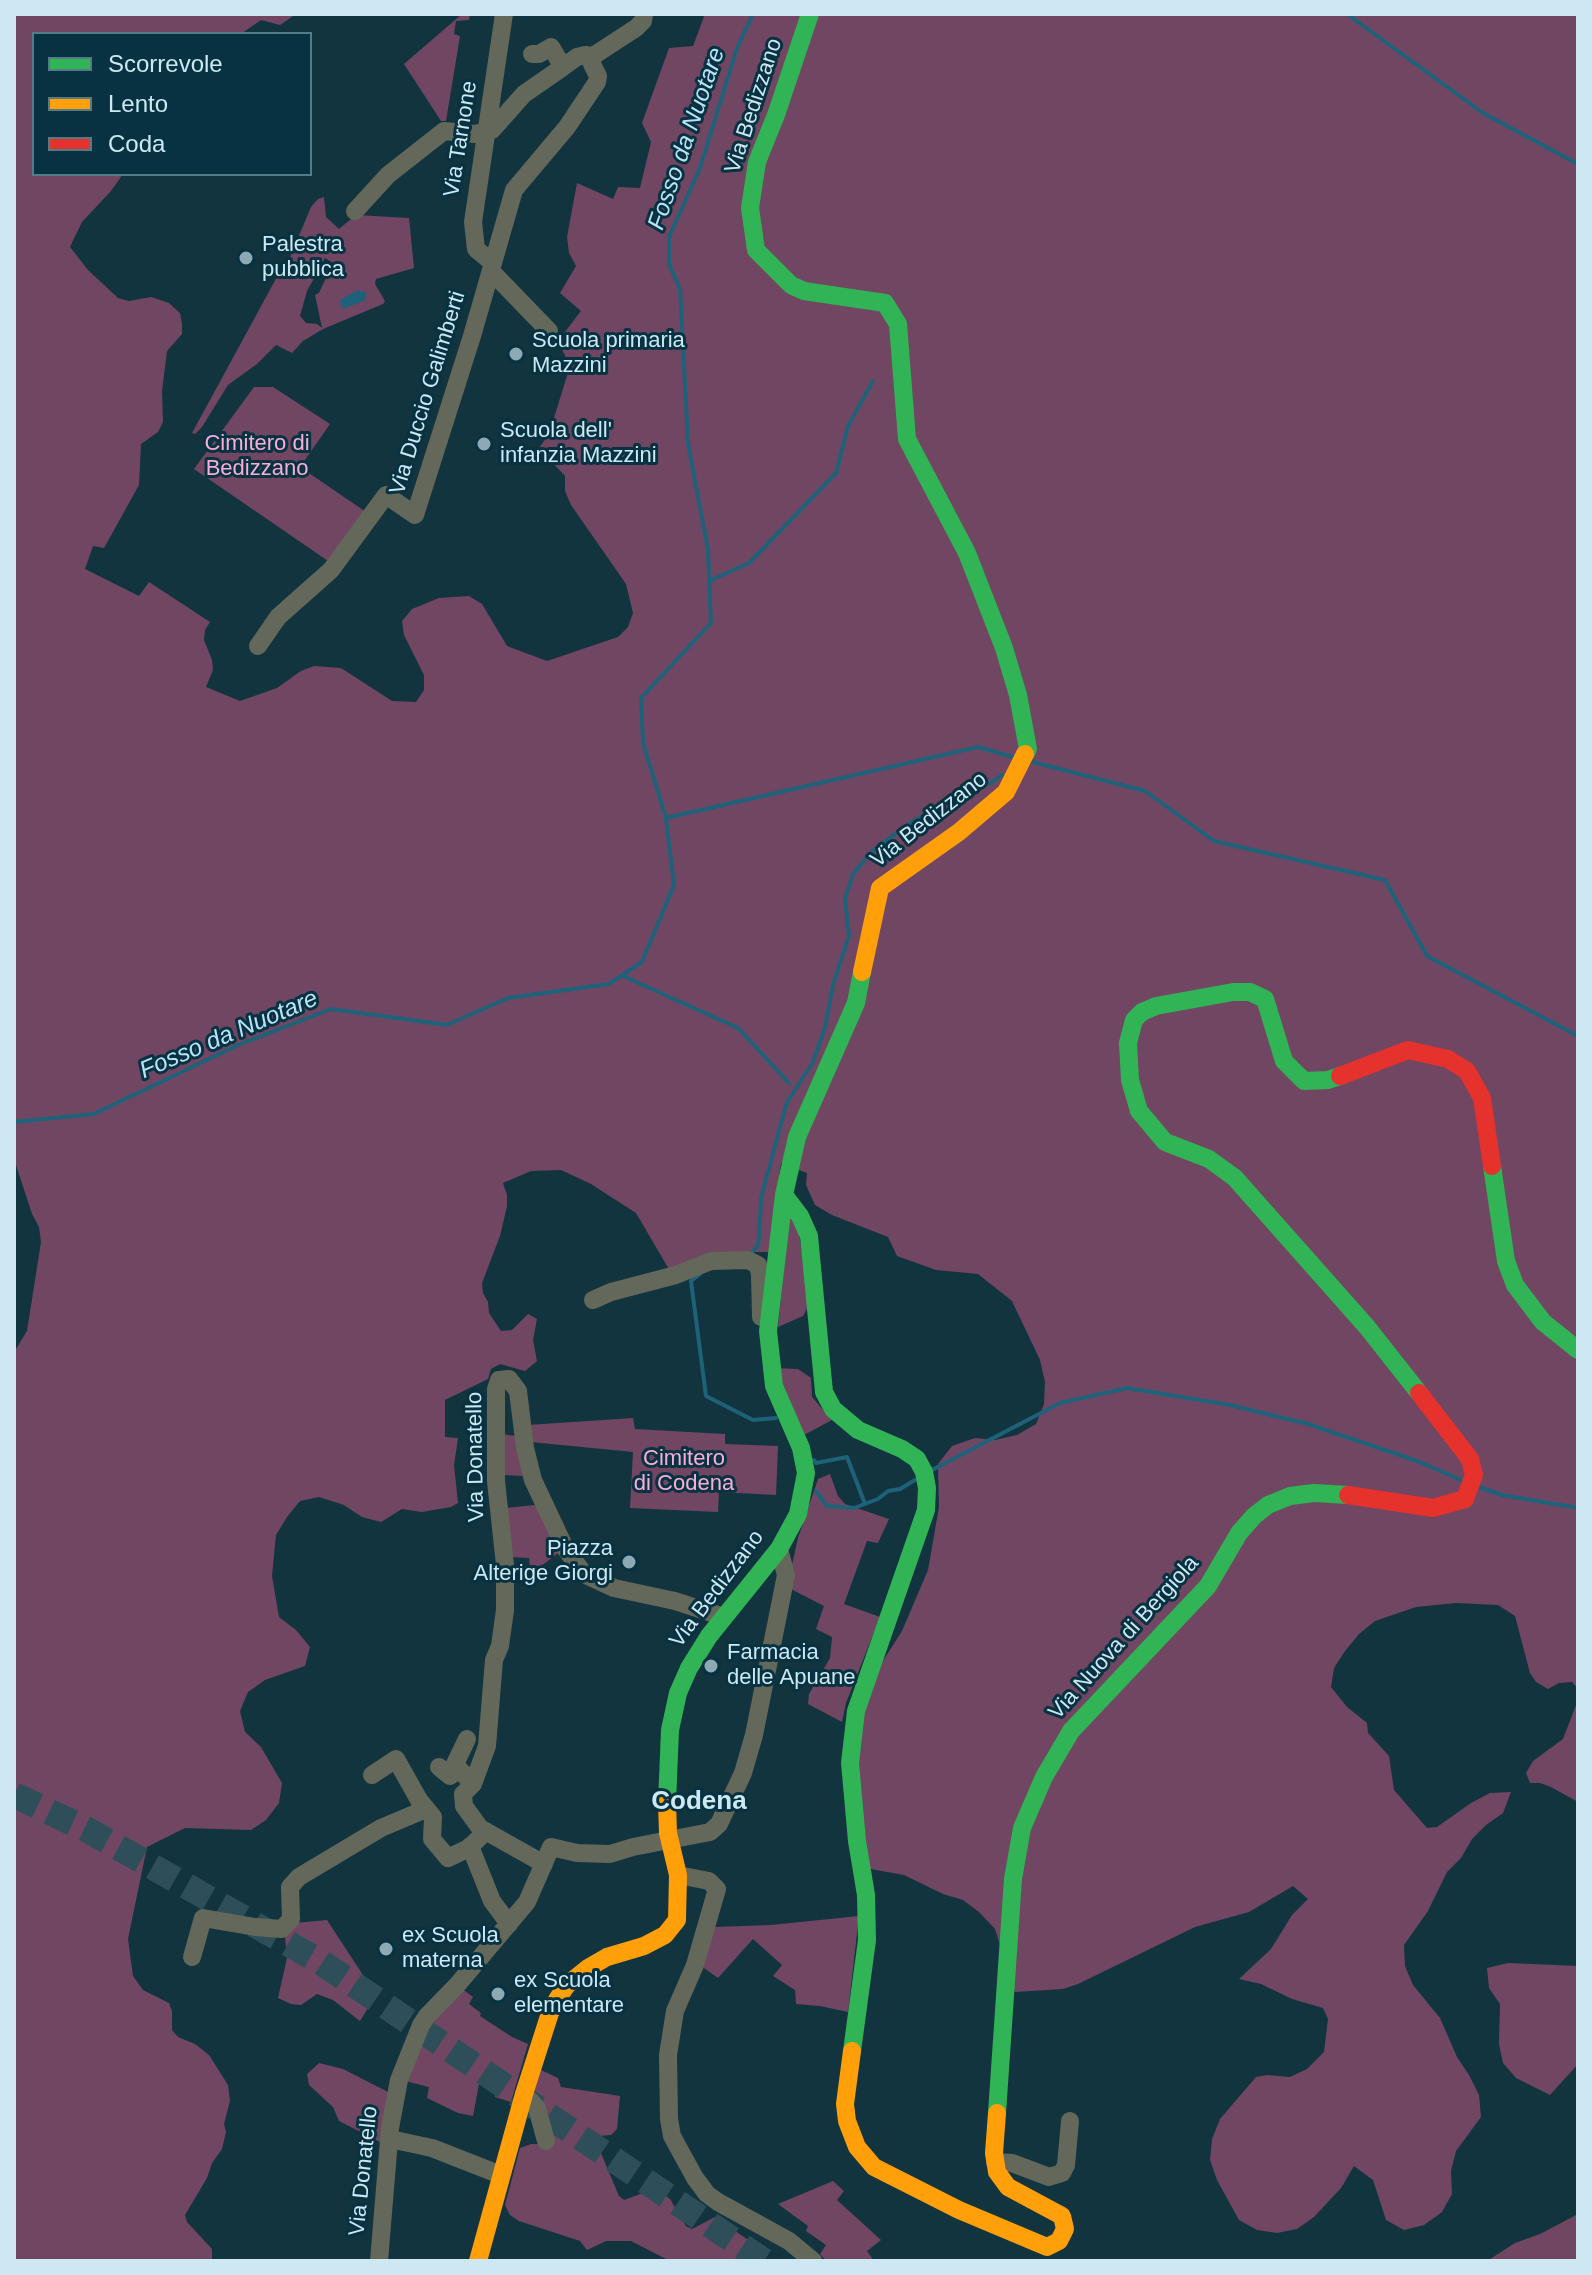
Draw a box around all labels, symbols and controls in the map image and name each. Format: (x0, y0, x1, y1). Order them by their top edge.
legend (32, 32, 312, 176)
street label: Via Bedizzano (720, 35, 788, 177)
water label: Fosso da Nuotare (642, 44, 732, 234)
text: Scorrevole (108, 50, 223, 77)
street label: Via Tarnone (439, 79, 483, 199)
text: Lento (108, 90, 168, 117)
text: Coda (108, 130, 165, 157)
place label: Palestra pubblica (262, 232, 344, 284)
marker: Palestra pubblica (237, 249, 255, 267)
street label: Via Duccio Galimberti (385, 288, 471, 498)
place label: Scuola primaria Mazzini (532, 328, 685, 380)
marker: Scuola primaria Mazzini (507, 345, 525, 363)
place label: Scuola dell' infanzia Mazzini (500, 418, 657, 470)
park label: Cimitero di Bedizzano (204, 431, 310, 482)
marker: Scuola dell' infanzia Mazzini (475, 435, 493, 453)
street label: Via Bedizzano (866, 766, 992, 874)
water label: Fosso da Nuotare (136, 984, 322, 1086)
street label: Via Donatello (462, 1392, 490, 1522)
park label: Cimitero di Codena (634, 1446, 734, 1498)
street label: Via Bedizzano (664, 1525, 770, 1653)
place label: Piazza Alterige Giorgi (474, 1536, 613, 1588)
street label: Via Nuova di Bergiola (1044, 1551, 1204, 1725)
marker: Piazza Alterige Giorgi (620, 1553, 638, 1571)
place label: Farmacia delle Apuane (727, 1640, 855, 1692)
marker: Farmacia delle Apuane (702, 1657, 720, 1675)
district label: Codena (651, 1786, 747, 1818)
place label: ex Scuola materna (402, 1923, 499, 1974)
marker: ex Scuola materna (377, 1940, 395, 1958)
place label: ex Scuola elementare (514, 1968, 624, 2020)
marker: ex Scuola elementare (489, 1985, 507, 2003)
street label: Via Donatello (344, 2105, 384, 2237)

